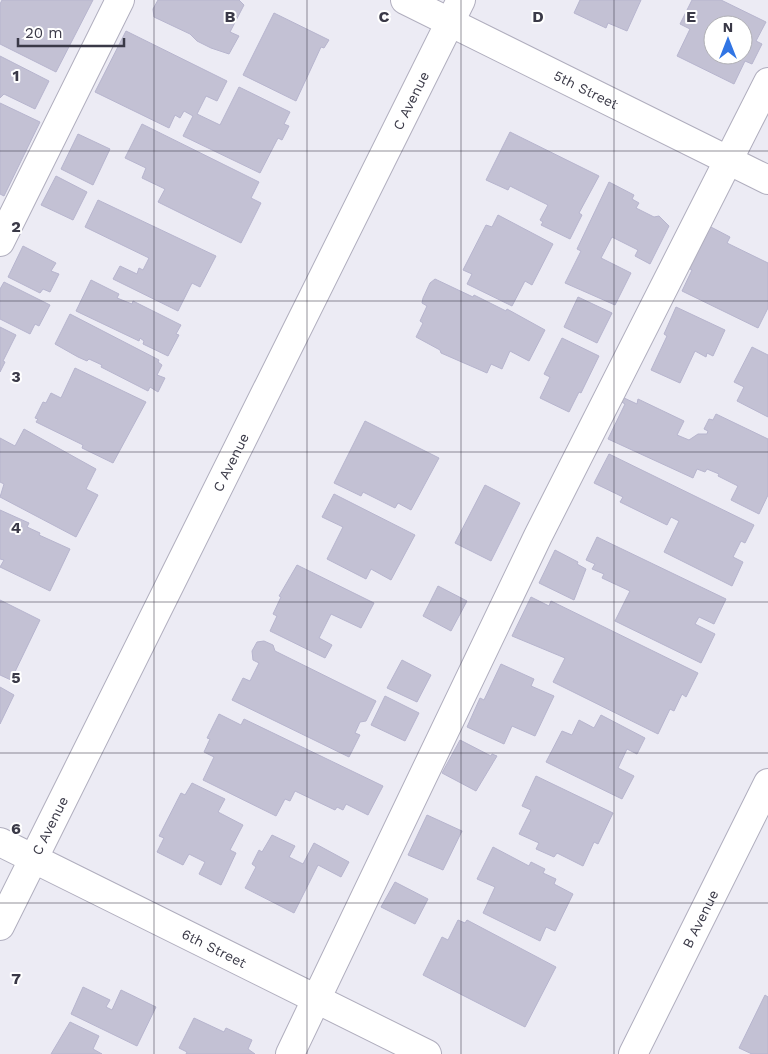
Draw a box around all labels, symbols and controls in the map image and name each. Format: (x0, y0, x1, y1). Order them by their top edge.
text: B (225, 7, 236, 26)
text: C (379, 7, 390, 26)
text: D (532, 7, 544, 26)
text: E (686, 7, 696, 26)
scale bar (18, 15, 124, 47)
north arrow (703, 15, 753, 65)
text: N (723, 19, 733, 35)
text: 20 m (25, 24, 63, 42)
text: 1 (13, 66, 19, 85)
street label: 5th Street (551, 67, 621, 112)
street label: C Avenue (390, 69, 432, 133)
text: 2 (11, 217, 21, 236)
text: 3 (11, 367, 21, 386)
street label: C Avenue (210, 430, 252, 494)
text: 4 (11, 518, 21, 537)
text: 5 (11, 668, 21, 687)
street label: C Avenue (29, 794, 71, 858)
text: 6 (11, 819, 21, 838)
street label: B Avenue (679, 887, 722, 951)
street label: 6th Street (179, 926, 249, 971)
text: 7 (11, 969, 21, 988)

